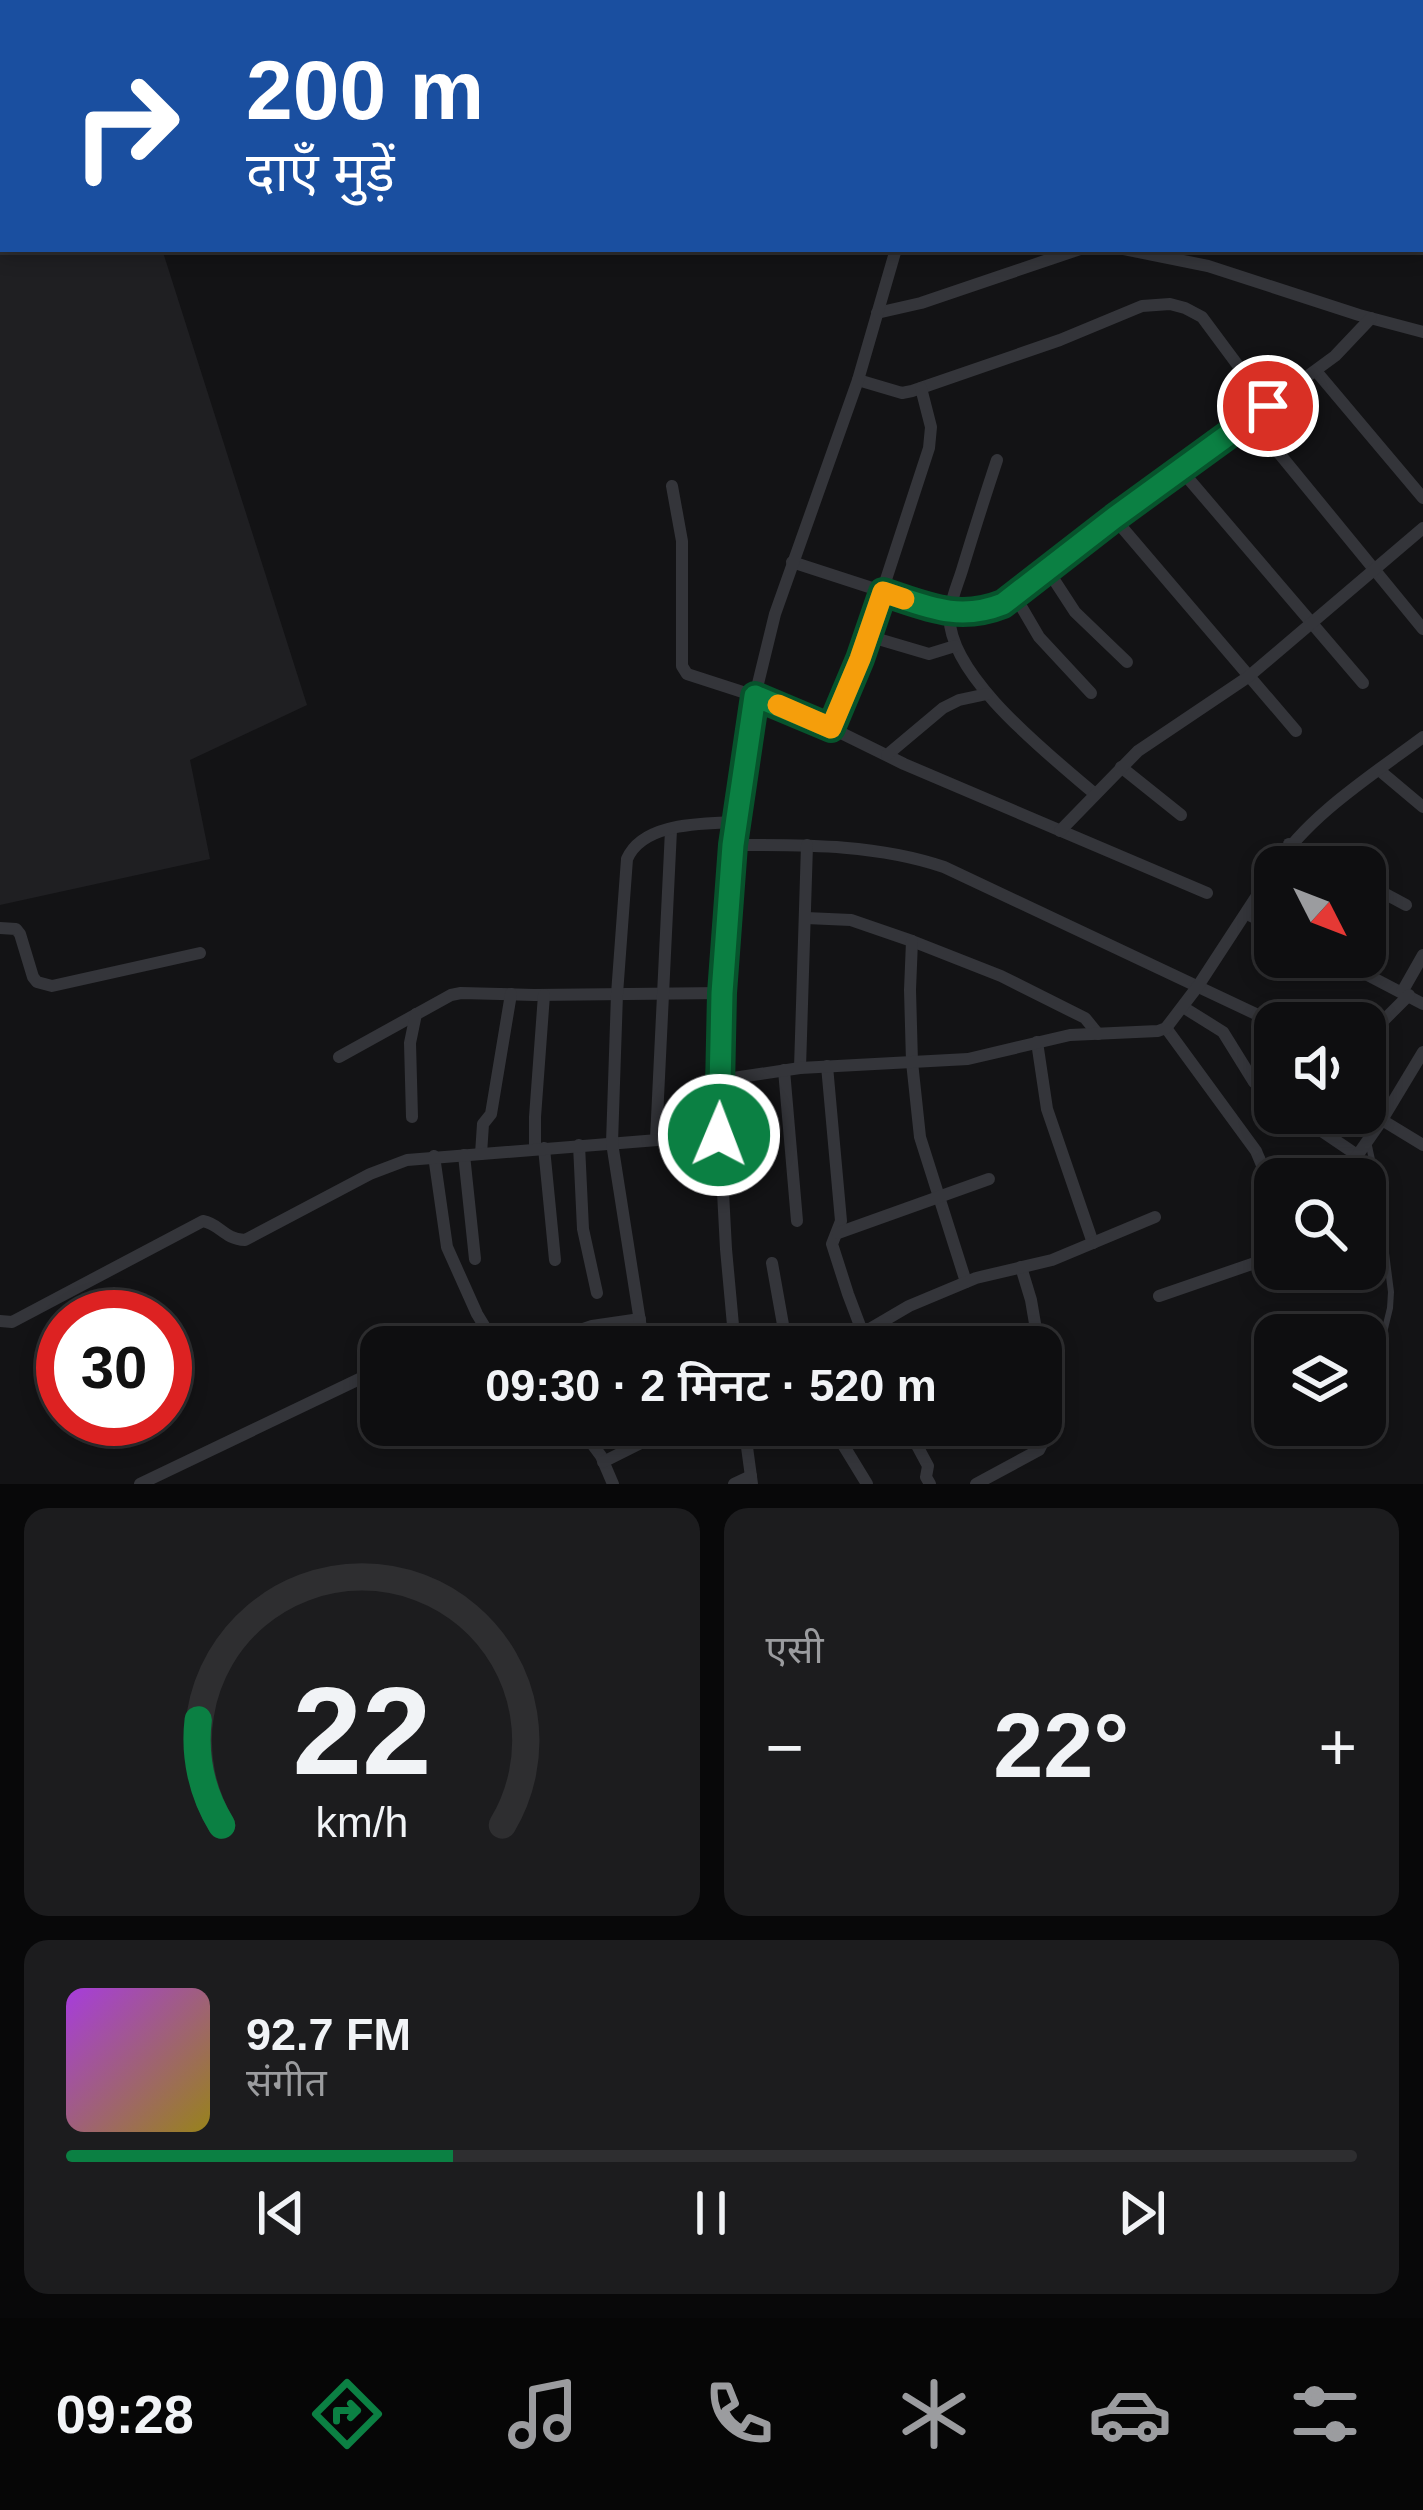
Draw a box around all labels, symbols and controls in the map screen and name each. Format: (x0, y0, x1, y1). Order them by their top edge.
text: 200 m (246, 43, 484, 137)
icon: right (48, 48, 204, 204)
text: दाएँ मुड़ें (246, 142, 395, 202)
pin (1217, 355, 1319, 457)
icon: arrive (1235, 373, 1301, 439)
north arrow (1254, 846, 1386, 978)
map controls (1254, 846, 1386, 1446)
button: sound (1254, 1002, 1386, 1134)
position arrow (656, 1072, 782, 1198)
button: search (1254, 1158, 1386, 1290)
speed limit sign: 30 (36, 1290, 192, 1446)
button: layers (1254, 1314, 1386, 1446)
text: 09:30 · 2 मिनट · 520 m (485, 1360, 937, 1411)
text: एसी (766, 1628, 824, 1671)
text: 22 (292, 1661, 431, 1800)
text: 22° (993, 1696, 1129, 1796)
text: − (766, 1710, 804, 1784)
text: + (1318, 1710, 1357, 1784)
text: km/h (315, 1798, 408, 1846)
text: 92.7 FM (246, 2009, 411, 2060)
text: संगीत (246, 2061, 327, 2104)
icon: previous (248, 2180, 314, 2246)
icon: pause (678, 2180, 744, 2246)
icon: next (1109, 2180, 1175, 2246)
icon: directions (305, 2372, 389, 2456)
icon: music (501, 2372, 585, 2456)
icon: phone (697, 2372, 781, 2456)
icon: climate (892, 2372, 976, 2456)
icon: car (1088, 2372, 1172, 2456)
icon: filters (1283, 2372, 1367, 2456)
text: 09:28 (56, 2384, 194, 2444)

